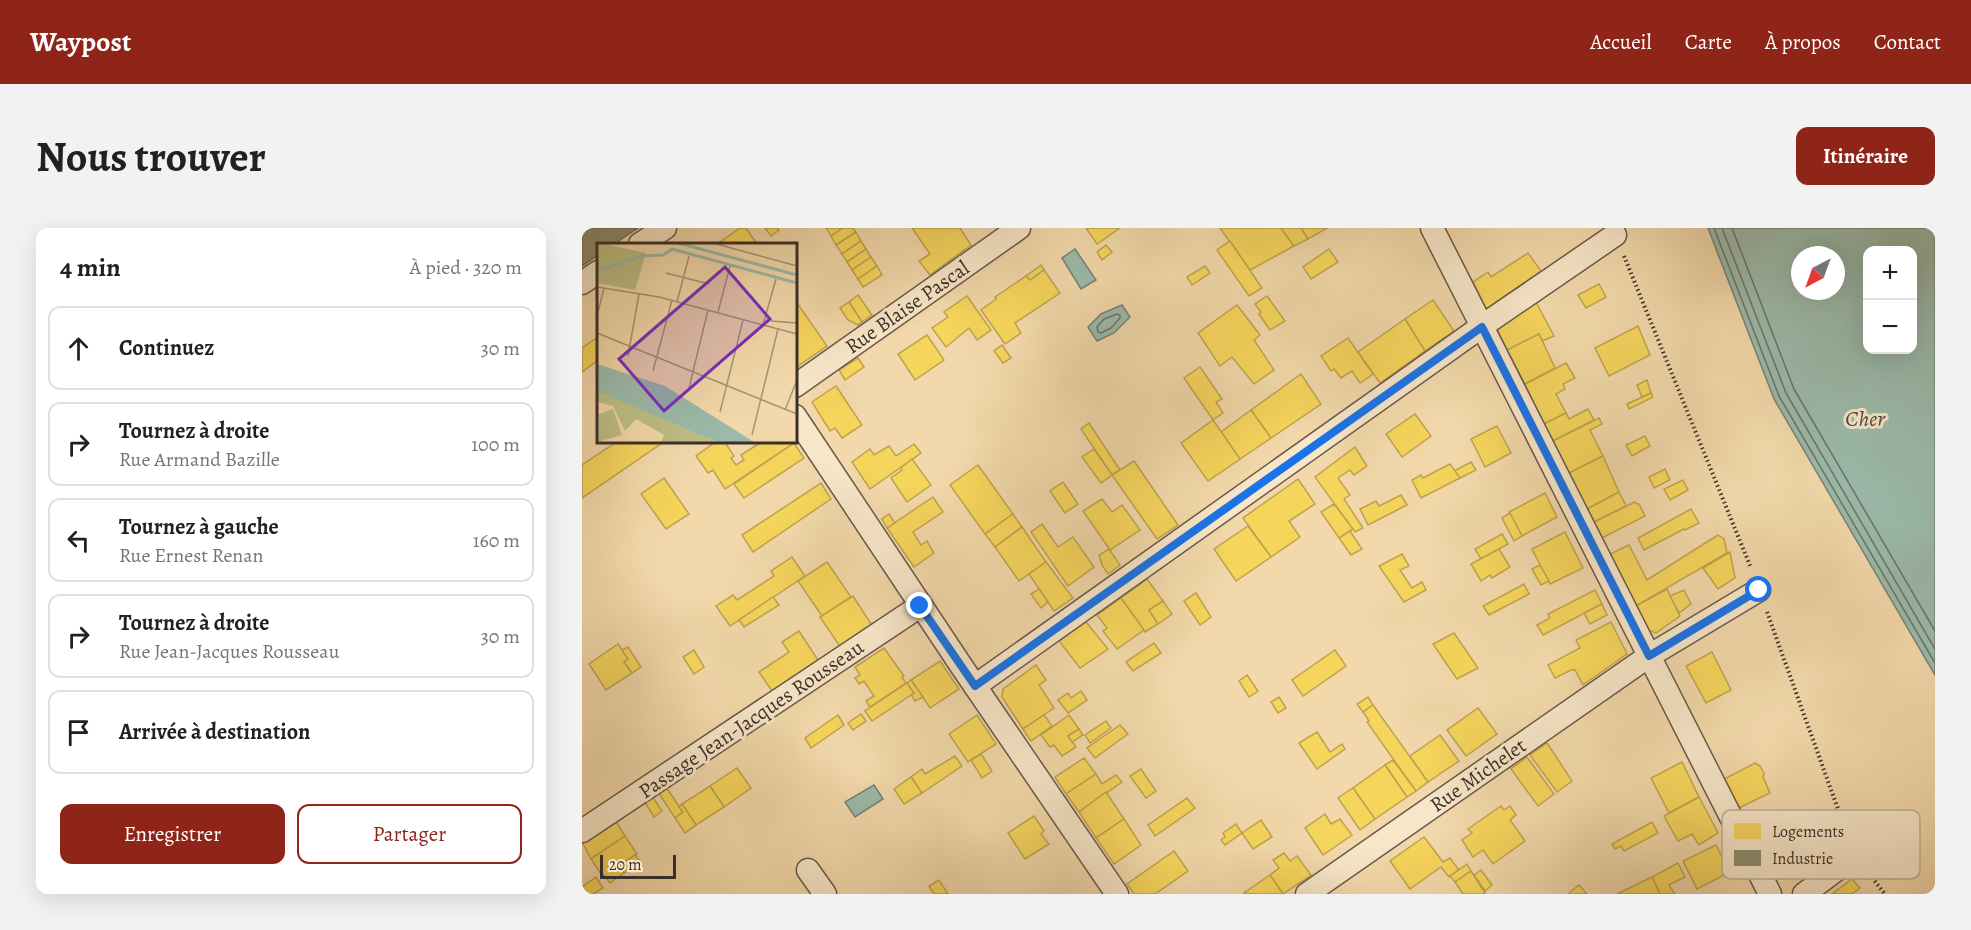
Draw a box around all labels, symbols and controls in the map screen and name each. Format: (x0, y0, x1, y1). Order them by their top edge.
text: Waypost (30, 23, 131, 61)
text: Accueil (1590, 28, 1652, 56)
text: Carte (1685, 28, 1732, 56)
text: À propos (1765, 28, 1841, 56)
text: Contact (1874, 28, 1941, 56)
button: Itinéraire (1796, 127, 1935, 185)
text: Nous trouver (36, 128, 266, 185)
inset map (597, 243, 796, 442)
north arrow (1791, 246, 1845, 300)
map controls (1863, 246, 1917, 354)
button: + (1863, 246, 1917, 300)
text: 4 min (60, 250, 121, 285)
text: À pied · 320 m (410, 254, 522, 281)
street label: Rue Blaise Pascal (839, 254, 975, 360)
button: − (1863, 300, 1917, 354)
icon: ahead (62, 332, 95, 365)
text: Continuez (119, 333, 214, 363)
text: 30 m (480, 335, 520, 362)
water label: Cher (1845, 404, 1886, 434)
text: Tournez à droite (119, 416, 270, 446)
icon: right (62, 428, 95, 461)
text: 100 m (471, 431, 520, 458)
text: Rue Armand Bazille (119, 446, 280, 473)
text: Tournez à gauche (119, 512, 279, 542)
icon: left (62, 524, 95, 557)
text: 160 m (473, 527, 520, 554)
text: Rue Ernest Renan (119, 542, 264, 569)
route start (1745, 576, 1771, 602)
route end (906, 592, 932, 618)
text: Tournez à droite (119, 608, 270, 638)
icon: right (62, 620, 95, 653)
text: 30 m (480, 623, 520, 650)
street label: Passage Jean-Jacques Rousseau (633, 633, 870, 805)
text: Rue Jean-Jacques Rousseau (119, 638, 339, 665)
icon: arrive (62, 716, 95, 749)
text: Arrivée à destination (119, 717, 310, 747)
street label: Rue Michelet (1424, 731, 1532, 818)
button: Enregistrer (60, 804, 285, 864)
button: Partager (297, 804, 522, 864)
legend (1722, 810, 1920, 879)
text: Logements (1772, 821, 1844, 843)
text: Industrie (1772, 848, 1833, 870)
scale bar (600, 852, 676, 880)
text: 20 m (609, 854, 642, 876)

